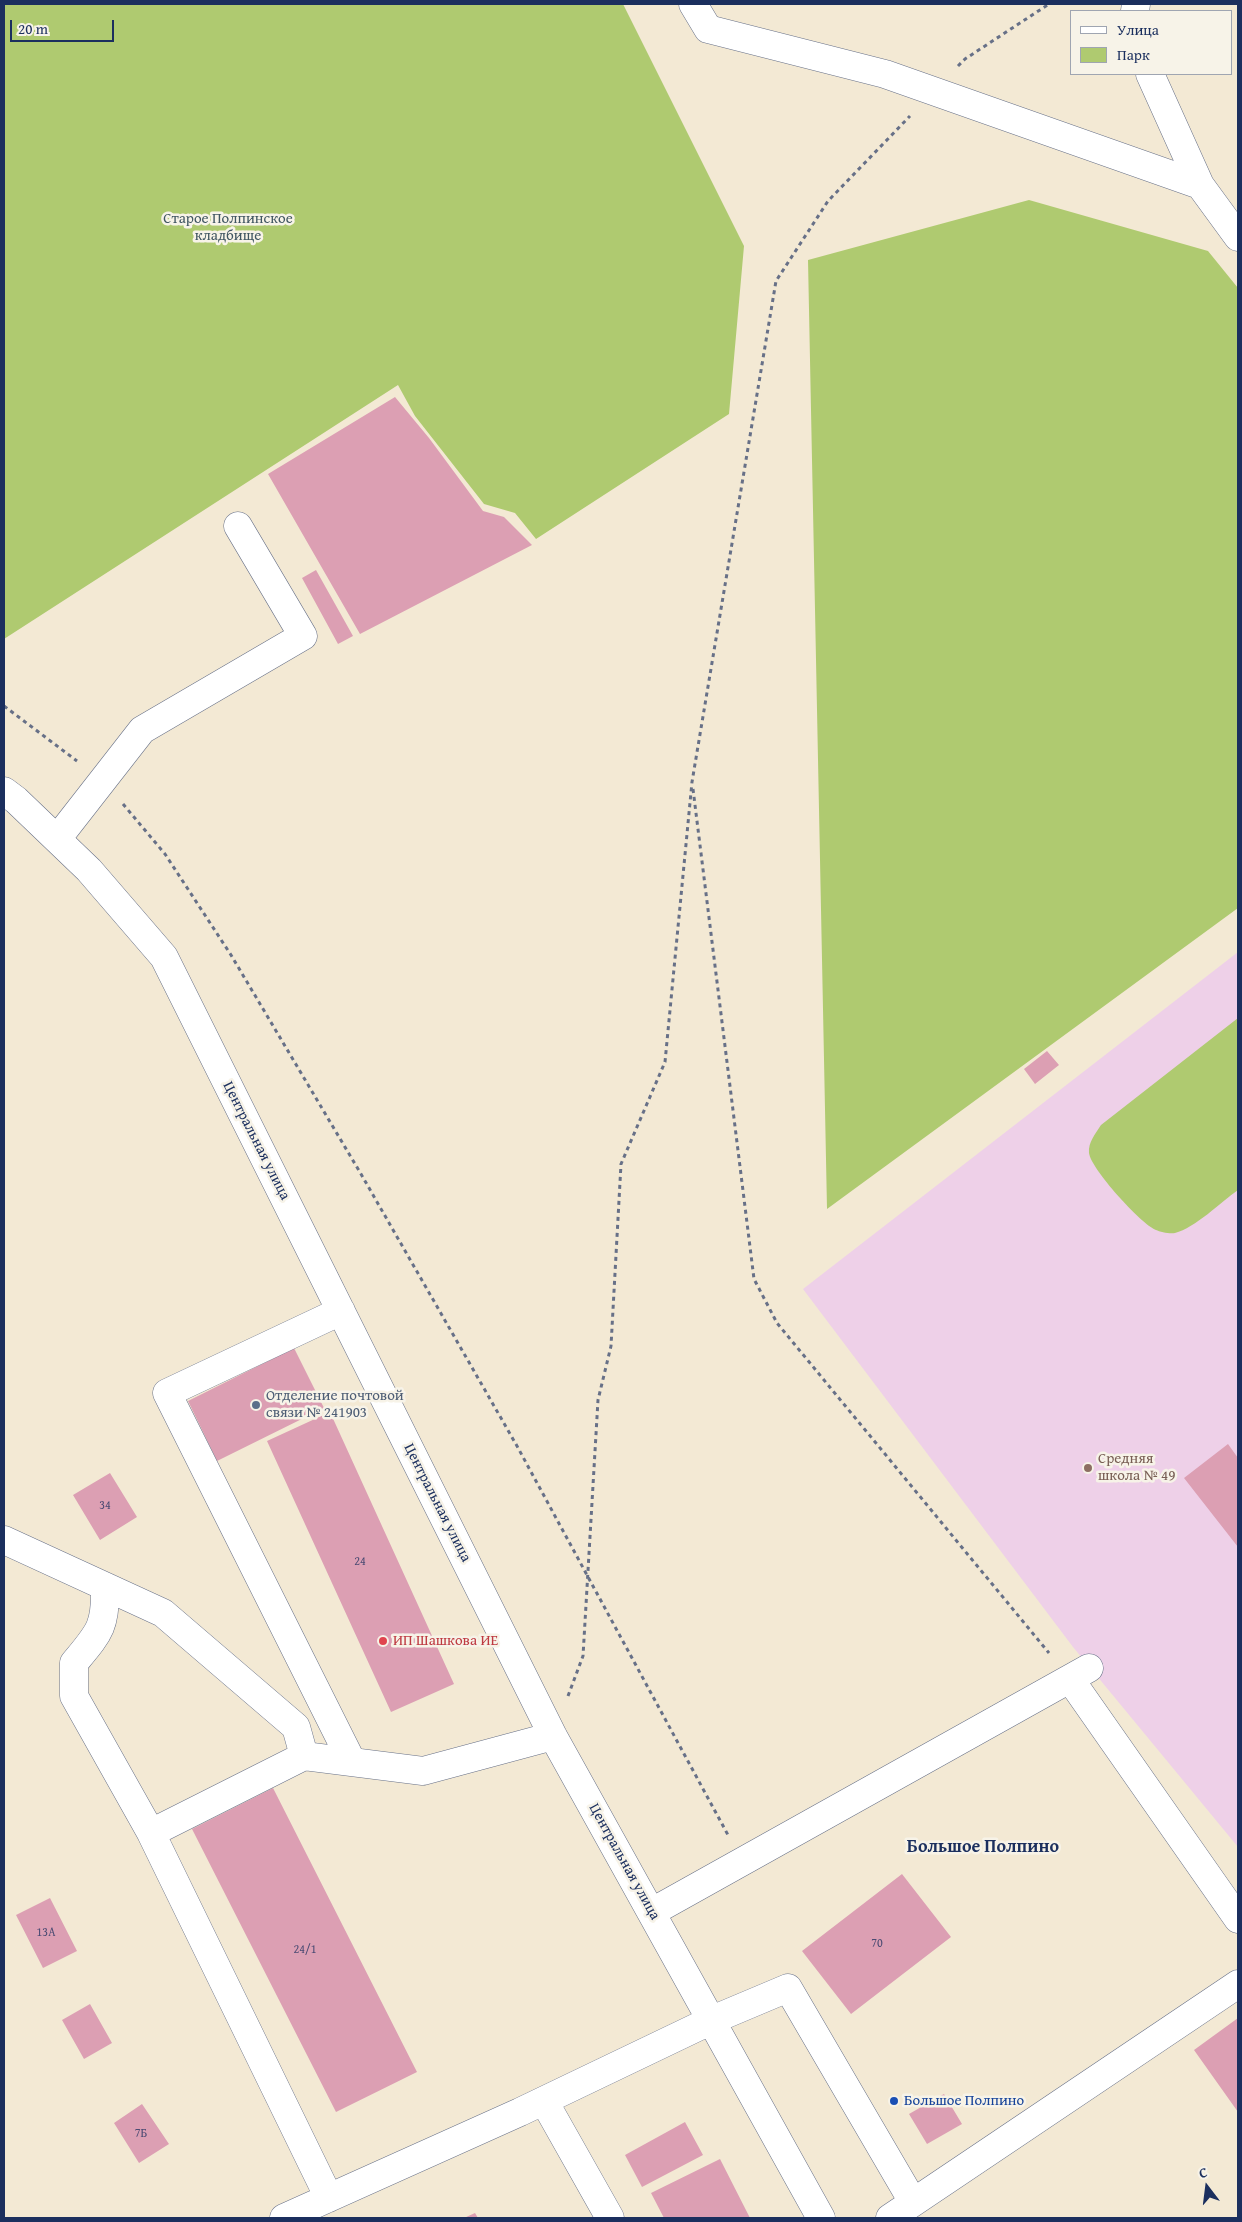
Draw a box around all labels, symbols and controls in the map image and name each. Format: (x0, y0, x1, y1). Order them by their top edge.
scale bar (12, 10, 116, 42)
legend (1070, 10, 1232, 75)
text: 20 m (18, 18, 48, 39)
text: Улица (1117, 19, 1159, 40)
text: Парк (1117, 44, 1150, 65)
park label: Старое Полпинское кладбище (163, 210, 293, 245)
street label: Центральная улица (218, 1079, 294, 1203)
place label: Отделение почтовой связи № 241903 (266, 1387, 404, 1422)
marker: Отделение почтовой связи № 241903 (250, 1399, 262, 1411)
street label: Центральная улица (399, 1441, 475, 1565)
place label: Средняя школа № 49 (1098, 1450, 1175, 1485)
marker: Средняя школа № 49 (1082, 1462, 1094, 1474)
house number: 34 (99, 1499, 111, 1513)
house number: 24 (354, 1555, 366, 1569)
place label: ИП Шашкова ИЕ (393, 1632, 498, 1650)
marker: ИП Шашкова ИЕ (377, 1635, 389, 1647)
street label: Центральная улица (585, 1801, 663, 1923)
district label: Большое Полпино (907, 1836, 1059, 1858)
house number: 13А (37, 1926, 55, 1940)
house number: 70 (871, 1937, 883, 1951)
house number: 24/1 (294, 1943, 316, 1957)
place label: Большое Полпино (904, 2092, 1024, 2110)
marker: Большое Полпино (888, 2095, 900, 2107)
house number: 7Б (135, 2127, 147, 2141)
north arrow (1182, 2162, 1232, 2212)
text: С (1197, 2162, 1210, 2183)

